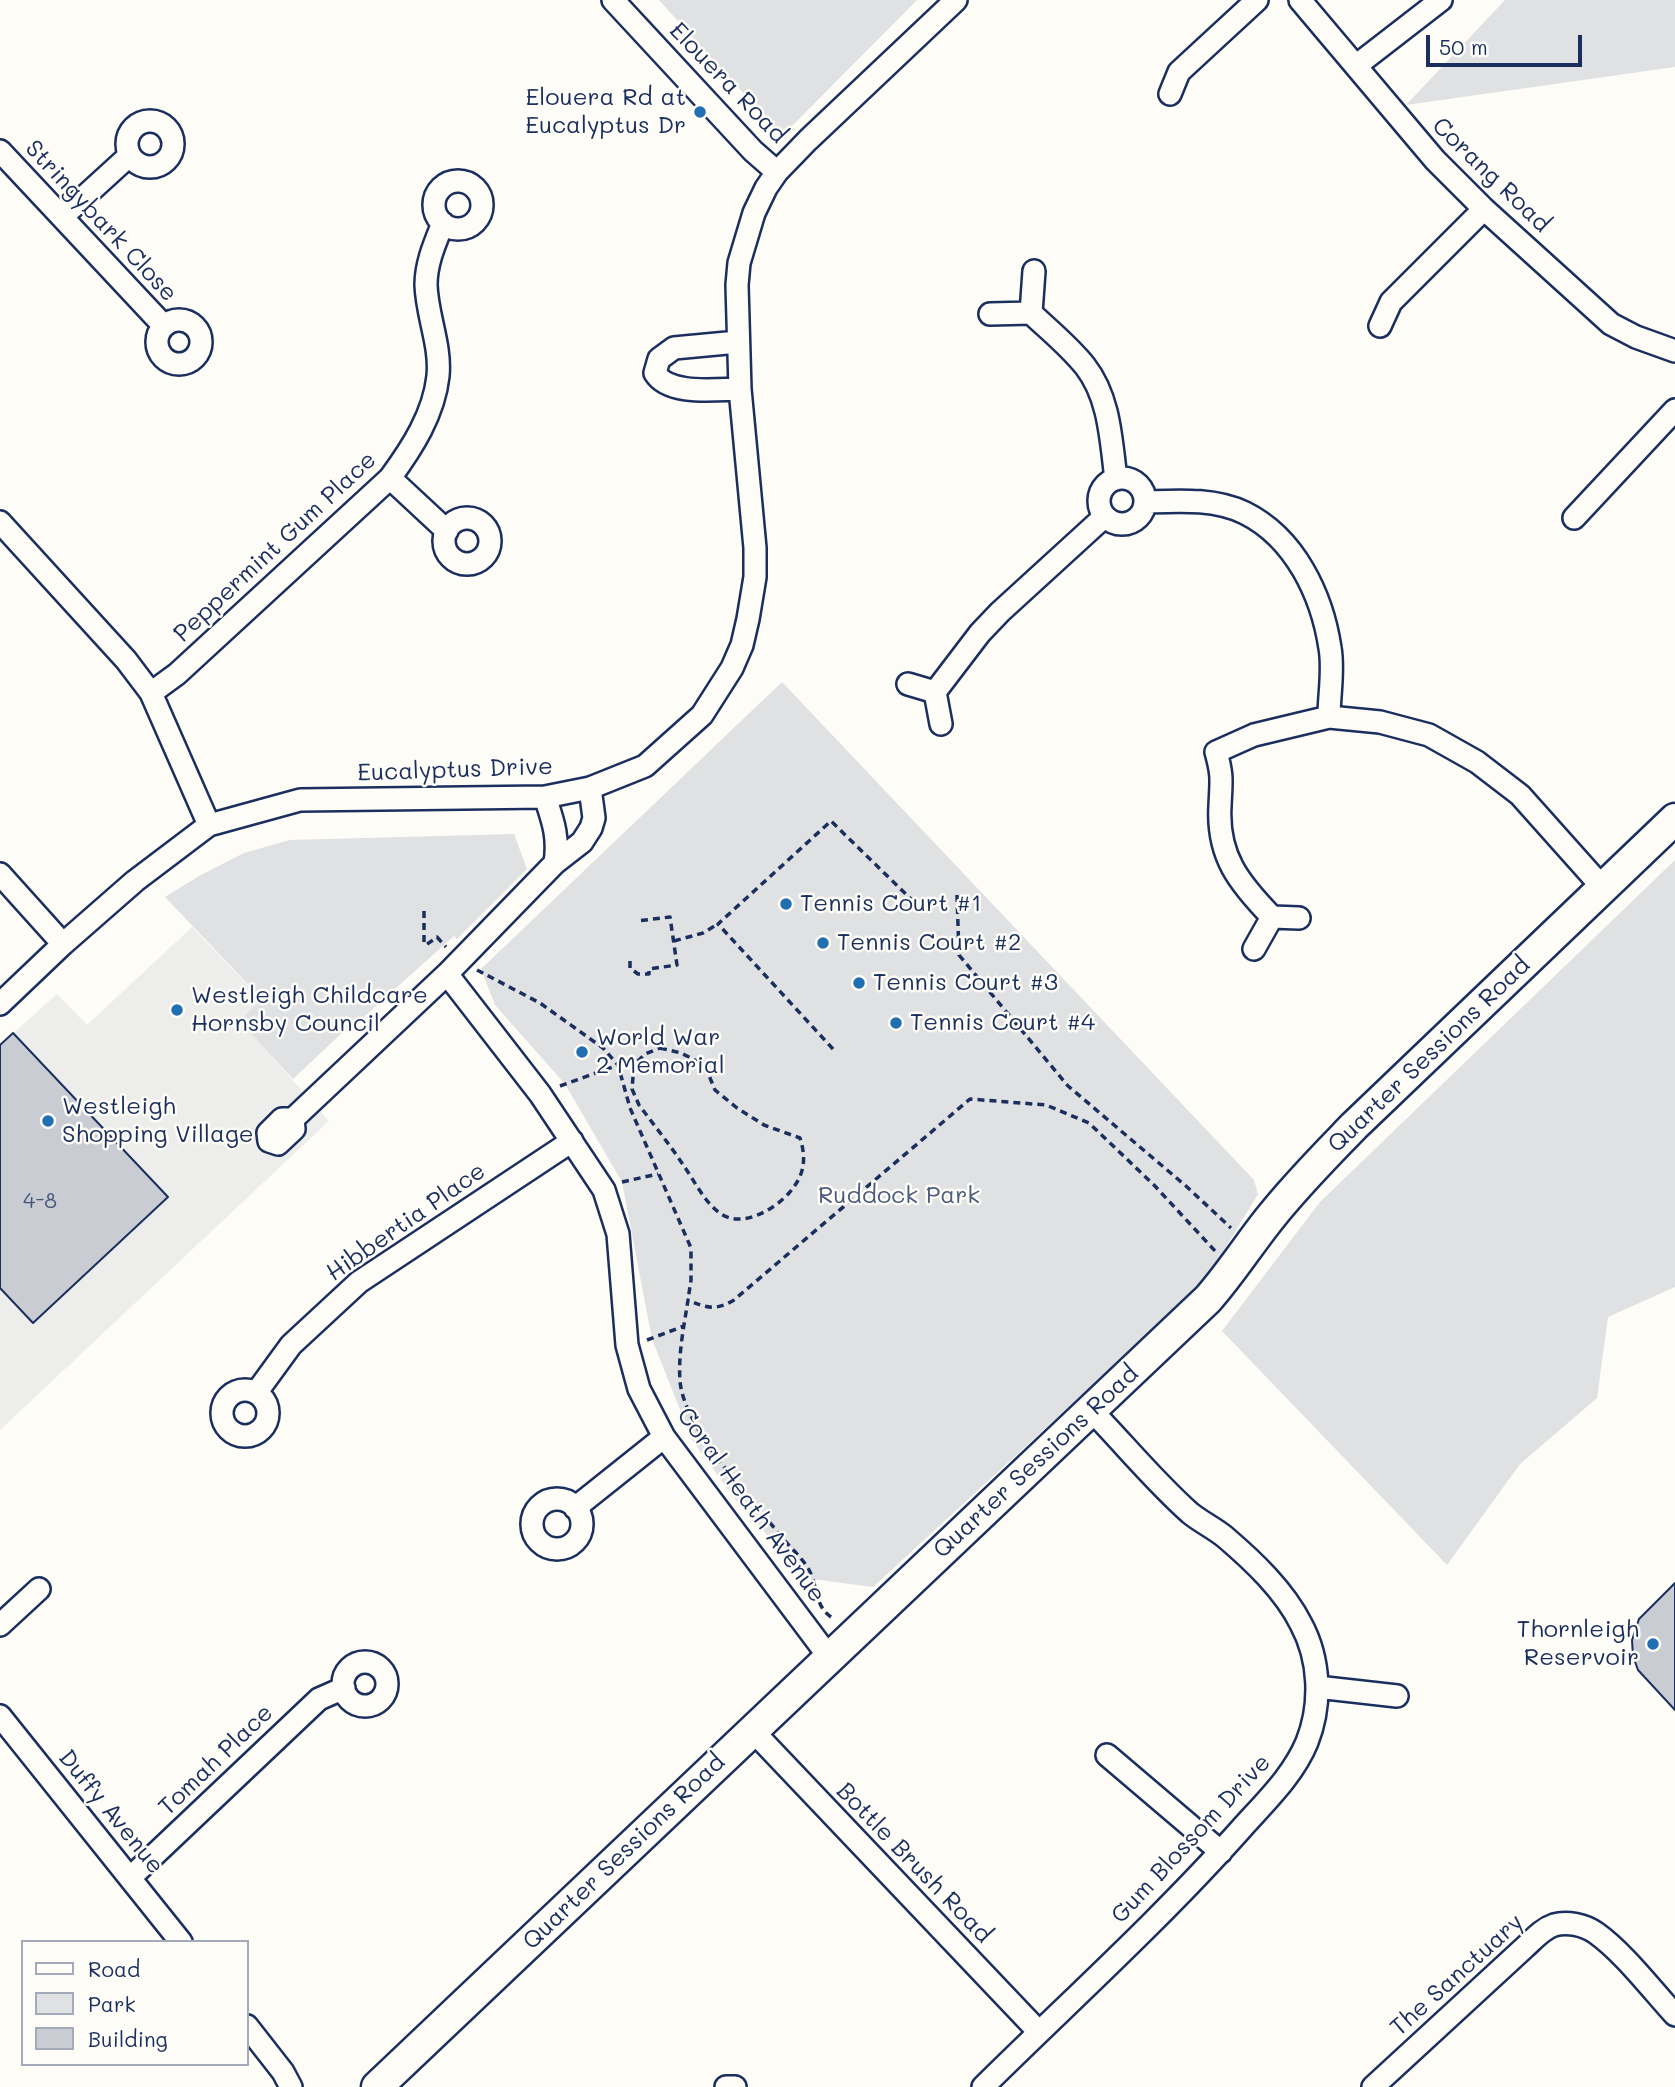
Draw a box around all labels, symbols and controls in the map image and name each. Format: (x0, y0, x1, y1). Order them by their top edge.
street label: Elouera Road (663, 17, 793, 149)
scale bar (1430, 21, 1586, 65)
text: 50 m (1439, 33, 1488, 60)
place label: Elouera Rd at Eucalyptus Dr (525, 84, 686, 140)
marker: Elouera Rd at Eucalyptus Dr (692, 104, 708, 120)
street label: Corang Road (1426, 111, 1556, 239)
street label: Stringybark Close (19, 134, 183, 308)
street label: Peppermint Gum Place (168, 446, 382, 648)
street label: Eucalyptus Drive (357, 752, 553, 788)
place label: Tennis Court #1 (800, 890, 982, 918)
marker: Tennis Court #1 (778, 896, 794, 912)
place label: Tennis Court #2 (837, 929, 1021, 957)
marker: Tennis Court #2 (815, 935, 831, 951)
street label: Quarter Sessions Road (1322, 951, 1536, 1159)
place label: Tennis Court #3 (873, 969, 1058, 997)
marker: Tennis Court #3 (851, 975, 867, 991)
place label: Westleigh Childcare Hornsby Council (191, 982, 428, 1038)
marker: Westleigh Childcare Hornsby Council (169, 1002, 185, 1018)
place label: Tennis Court #4 (910, 1009, 1095, 1037)
marker: Tennis Court #4 (888, 1015, 904, 1031)
place label: World War 2 Memorial (596, 1024, 725, 1080)
marker: World War 2 Memorial (574, 1044, 590, 1060)
place label: Westleigh Shopping Village (62, 1093, 254, 1149)
marker: Westleigh Shopping Village (40, 1113, 56, 1129)
street label: Hibbertia Place (321, 1157, 491, 1287)
park label: Ruddock Park (818, 1182, 980, 1210)
house number: 4-8 (23, 1189, 57, 1215)
street label: Quarter Sessions Road (928, 1359, 1144, 1565)
street label: Coral Heath Avenue (671, 1402, 831, 1608)
place label: Thornleigh Reservoir (1517, 1616, 1639, 1672)
marker: Thornleigh Reservoir (1645, 1636, 1661, 1652)
street label: Tomah Place (153, 1698, 279, 1822)
street label: Duffy Avenue (52, 1744, 170, 1880)
street label: Quarter Sessions Road (517, 1748, 731, 1956)
street label: Gum Blossom Drive (1105, 1748, 1277, 1930)
street label: Bottle Brush Road (830, 1777, 998, 1949)
street label: The Sanctuary (1385, 1908, 1529, 2042)
legend (21, 1940, 248, 2066)
text: Road (88, 1955, 140, 1982)
text: Park (88, 1990, 136, 2017)
text: Building (88, 2025, 168, 2052)

